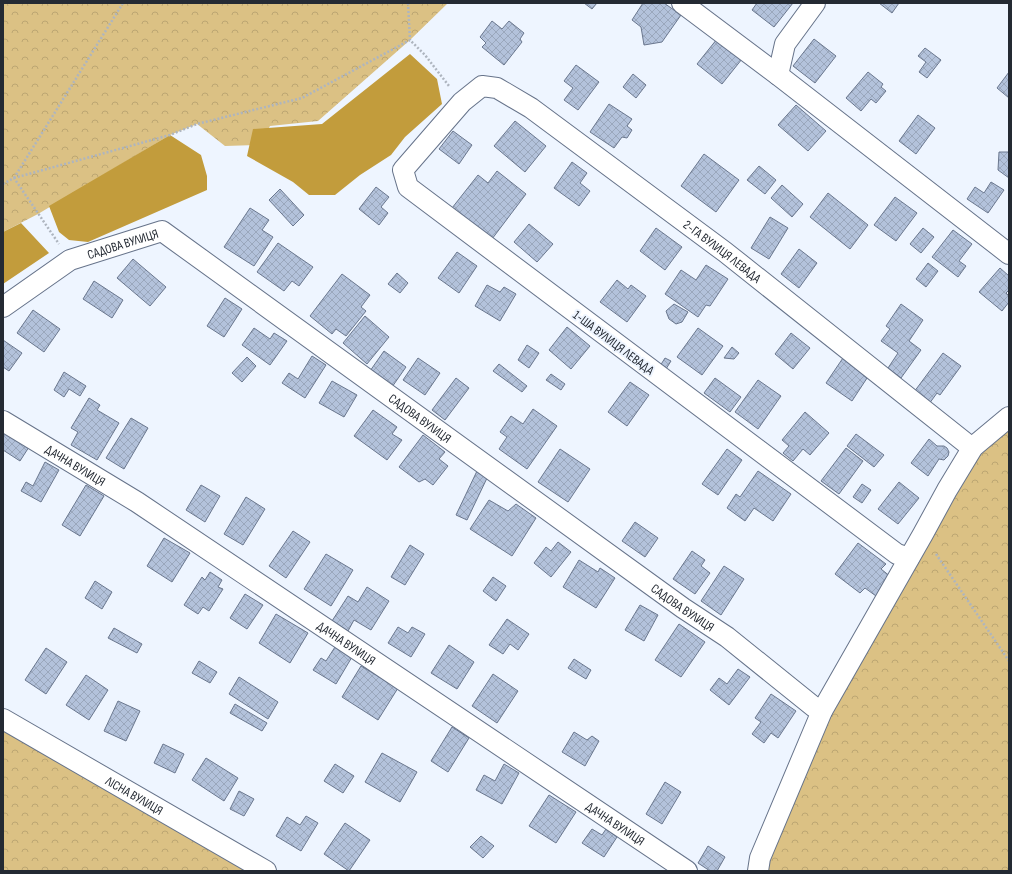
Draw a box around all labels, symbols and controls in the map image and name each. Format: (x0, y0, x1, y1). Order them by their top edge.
street label: 2-ГА ВУЛИЦЯ ЛЕВАДА (680, 217, 764, 287)
street label: САДОВА ВУЛИЦЯ (85, 226, 160, 263)
street label: 1-ША ВУЛИЦЯ ЛЕВАДА (570, 307, 658, 379)
street label: САДОВА ВУЛИЦЯ (385, 391, 454, 447)
street label: ДАЧНА ВУЛИЦЯ (42, 442, 108, 490)
street label: САДОВА ВУЛИЦЯ (648, 581, 717, 636)
street label: ДАЧНА ВУЛИЦЯ (314, 618, 378, 669)
street label: ЛІСНА ВУЛИЦЯ (102, 772, 166, 819)
street label: ДАЧНА ВУЛИЦЯ (583, 799, 648, 849)

